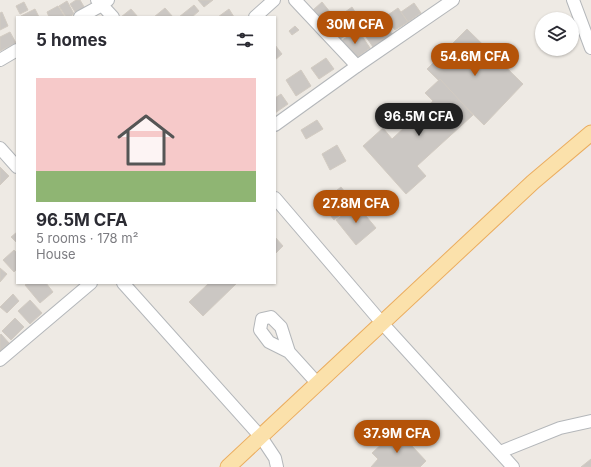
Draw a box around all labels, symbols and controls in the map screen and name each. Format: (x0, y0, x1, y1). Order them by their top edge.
pin: 30M CFA (318, 11, 392, 45)
map controls (535, 12, 579, 56)
button: layers (535, 12, 579, 56)
text: 30M CFA (326, 16, 384, 32)
icon: filters (234, 29, 256, 51)
text: 5 homes (36, 30, 107, 50)
pin: 54.6M CFA (429, 43, 521, 77)
text: 54.6M CFA (440, 48, 510, 64)
pin: 96.5M CFA (373, 103, 465, 137)
icon: home (110, 104, 182, 176)
text: 96.5M CFA (384, 108, 454, 124)
pin: 27.8M CFA (310, 190, 402, 224)
text: 27.8M CFA (322, 195, 390, 211)
text: 96.5M CFA (36, 210, 128, 230)
text: 5 rooms · 178 m² (36, 230, 138, 246)
text: House (36, 246, 76, 262)
pin: 37.9M CFA (351, 420, 443, 454)
text: 37.9M CFA (363, 425, 431, 441)

